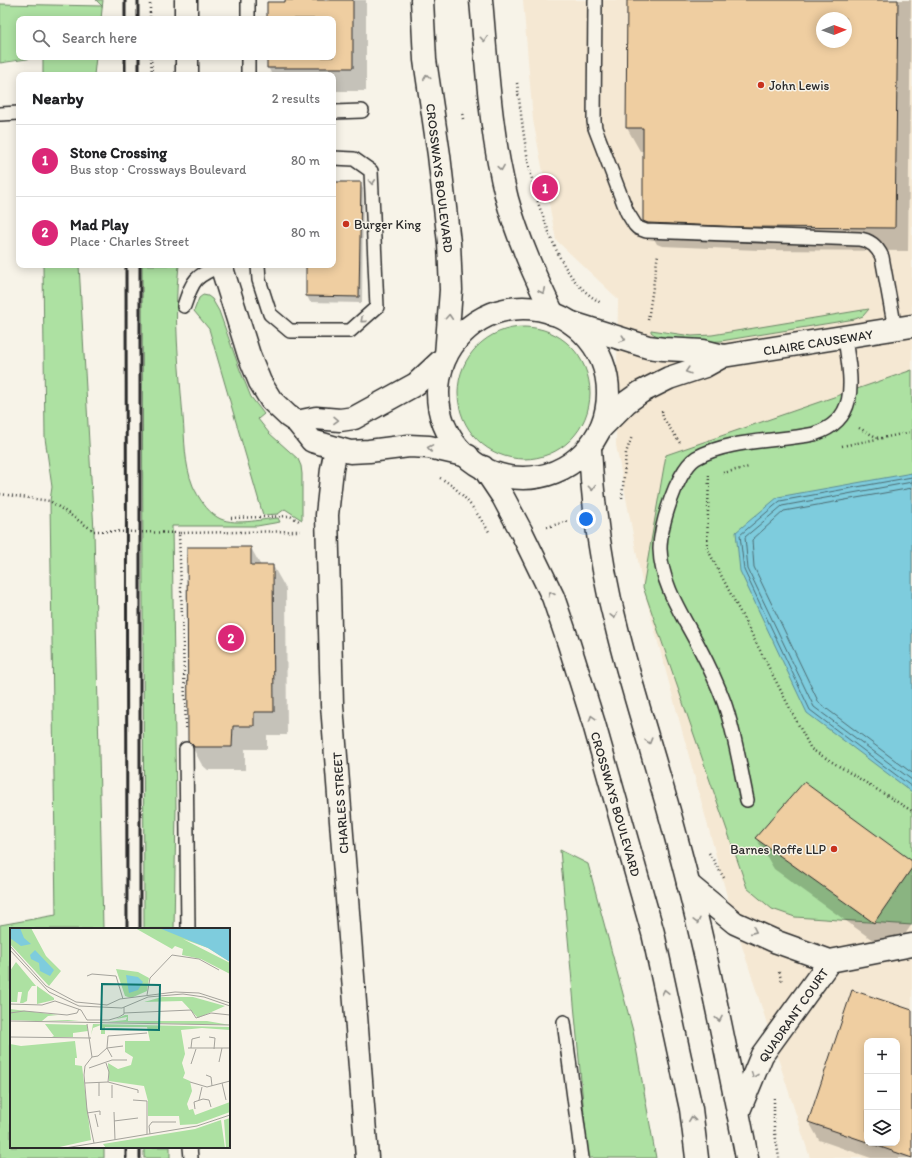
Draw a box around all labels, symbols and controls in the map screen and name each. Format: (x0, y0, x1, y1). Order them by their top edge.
north arrow (816, 12, 852, 48)
search box (16, 16, 336, 60)
icon: search (30, 27, 52, 49)
text: Search here (62, 29, 137, 47)
one-way arrow (480, 36, 489, 42)
one-way arrow (423, 74, 432, 80)
place label: John Lewis (769, 78, 829, 93)
marker: John Lewis (756, 80, 766, 90)
text: Nearby (32, 88, 84, 108)
text: 2 results (272, 91, 320, 106)
street label: CROSSWAYS BOULEVARD (423, 103, 456, 254)
text: Stone Crossing (70, 144, 167, 162)
text: 1 (42, 153, 48, 168)
text: 80 m (291, 153, 320, 168)
text: Bus stop · Crossways Boulevard (70, 162, 246, 177)
one-way arrow (496, 165, 504, 171)
pin: 1 (532, 173, 558, 203)
one-way arrow (367, 179, 376, 185)
text: Mad Play (70, 216, 129, 234)
place label: Burger King (354, 217, 422, 232)
marker: Burger King (341, 219, 351, 229)
text: 2 (42, 225, 48, 240)
text: 80 m (291, 225, 320, 240)
text: Place · Charles Street (70, 234, 189, 249)
one-way arrow (537, 286, 545, 294)
one-way arrow (445, 314, 454, 320)
one-way arrow (360, 315, 368, 322)
street label: CLAIRE CAUSEWAY (762, 326, 875, 359)
one-way arrow (619, 335, 626, 343)
one-way arrow (684, 367, 691, 375)
one-way arrow (333, 416, 339, 424)
one-way arrow (427, 444, 433, 453)
one-way arrow (587, 485, 596, 491)
your location (576, 509, 596, 529)
one-way arrow (548, 591, 556, 598)
one-way arrow (609, 613, 617, 619)
pin: 2 (218, 623, 244, 653)
one-way arrow (588, 714, 597, 721)
street label: CROSSWAYS BOULEVARD (588, 730, 644, 879)
one-way arrow (644, 737, 653, 744)
street label: CHARLES STREET (329, 751, 352, 854)
place label: Barnes Roffe LLP (730, 842, 827, 857)
marker: Barnes Roffe LLP (829, 844, 839, 854)
one-way arrow (692, 917, 701, 924)
one-way arrow (749, 926, 757, 934)
inset map (10, 928, 230, 1148)
street label: QUADRANT COURT (755, 965, 832, 1065)
one-way arrow (662, 989, 670, 995)
one-way arrow (714, 1016, 723, 1022)
map controls (864, 1038, 900, 1146)
button: + (864, 1038, 900, 1074)
one-way arrow (750, 1071, 758, 1078)
button: − (864, 1074, 900, 1110)
button: layers (864, 1110, 900, 1146)
one-way arrow (688, 1116, 697, 1122)

